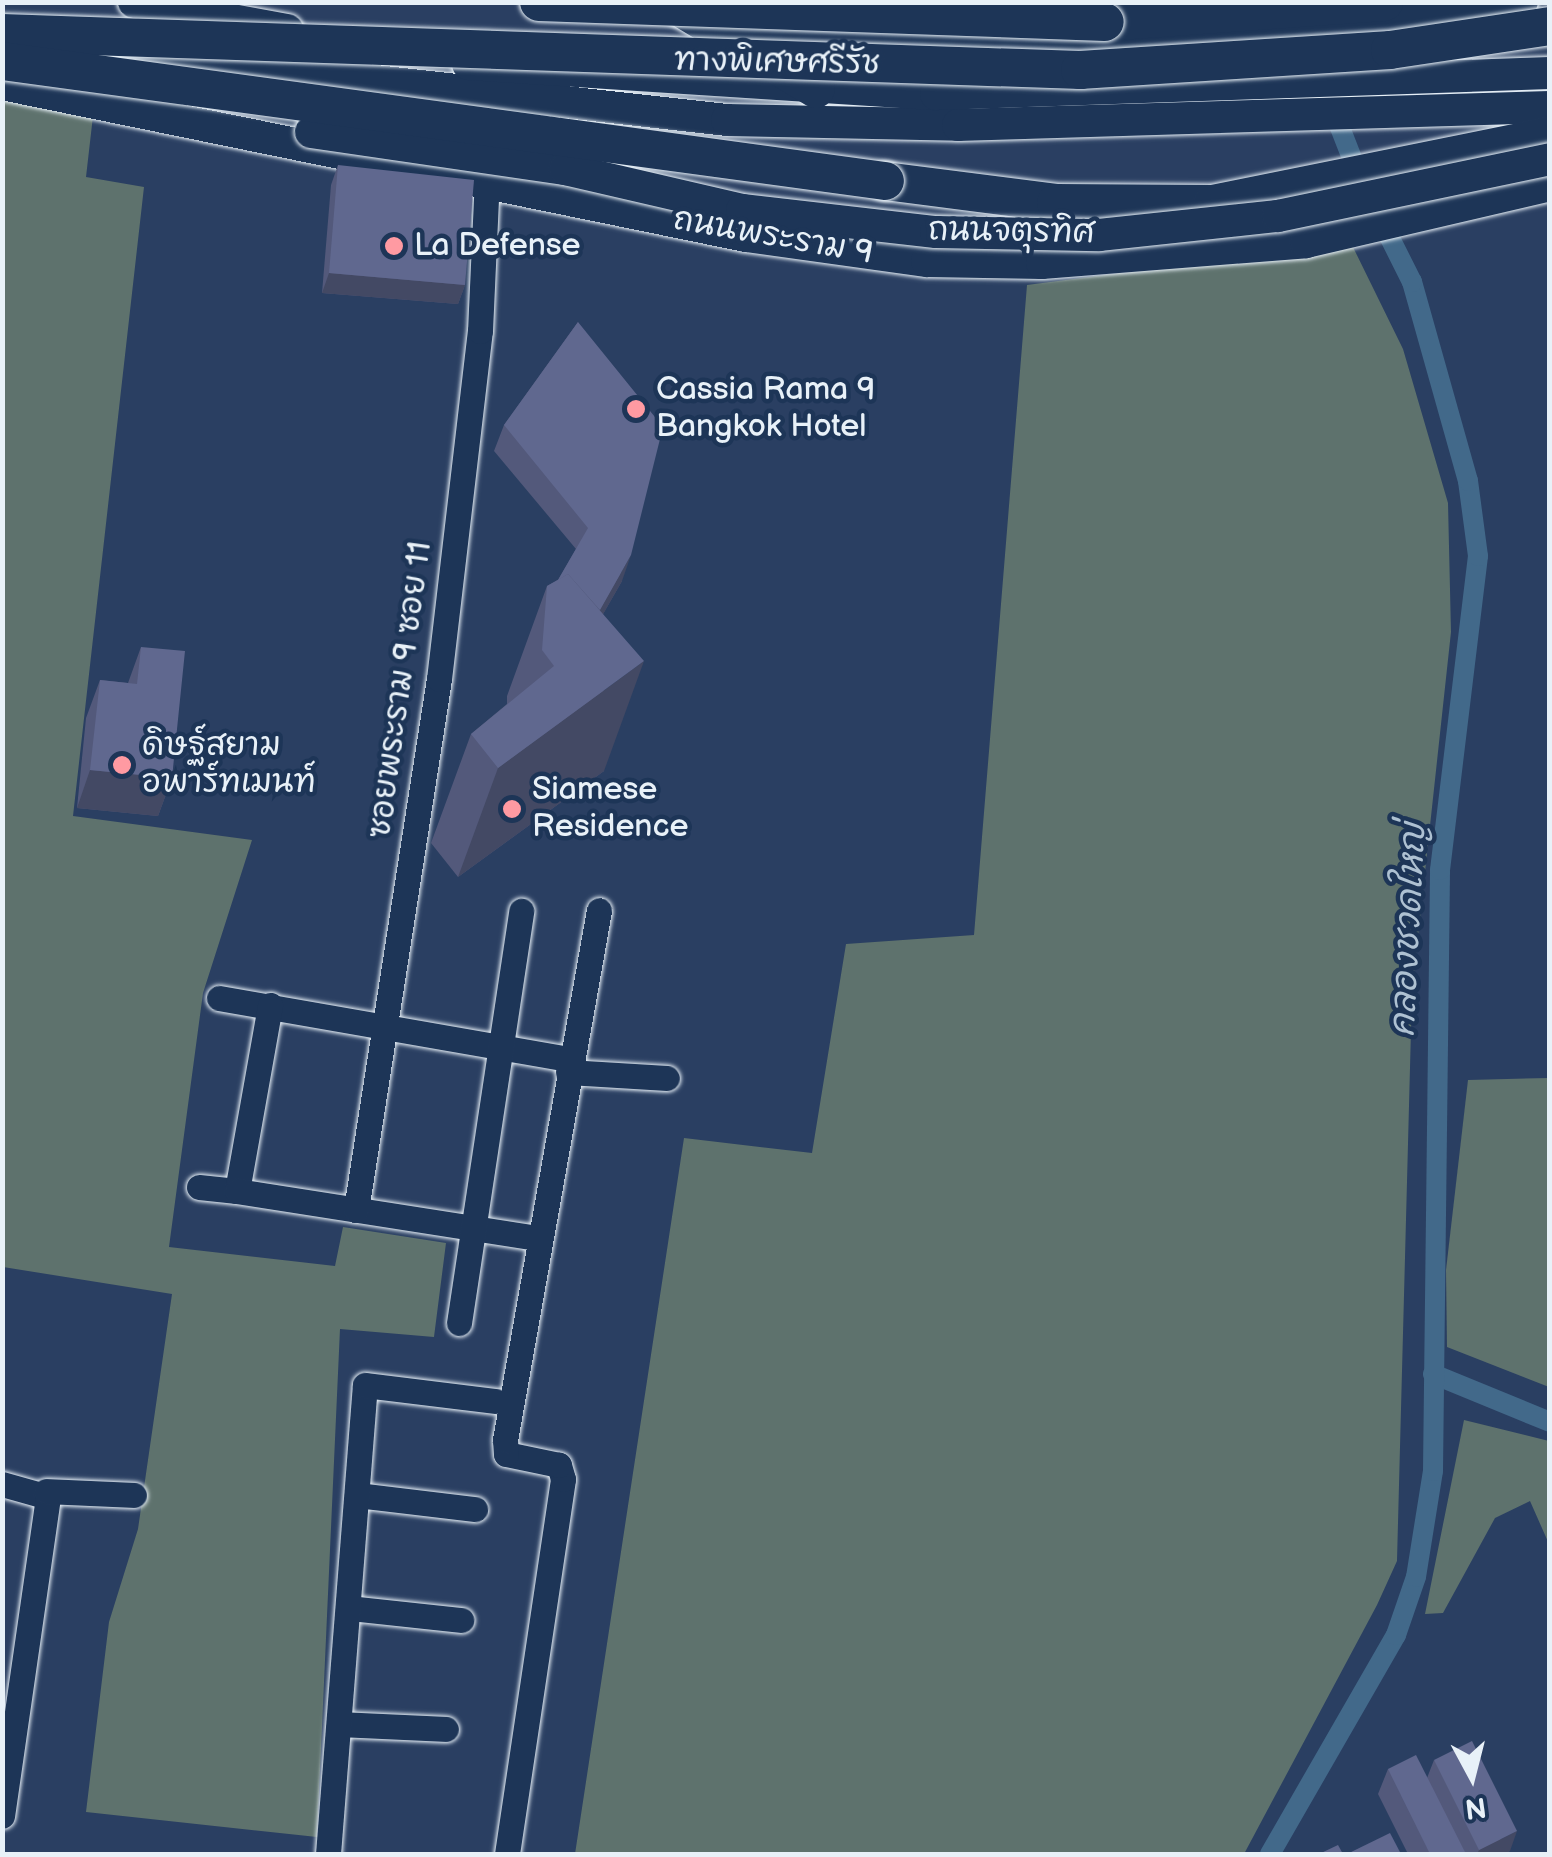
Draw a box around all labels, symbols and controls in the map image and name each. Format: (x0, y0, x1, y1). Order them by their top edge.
street label: ทางพิเศษศรีรัช (674, 42, 880, 84)
street label: ถนนพระราม 9 (670, 201, 876, 273)
street label: ถนนจตุรทิศ (928, 211, 1094, 253)
place label: La Defense (414, 227, 581, 265)
marker: La Defense (383, 235, 405, 257)
place label: Cassia Rama 9 Bangkok Hotel (656, 372, 875, 447)
marker: Cassia Rama 9 Bangkok Hotel (625, 398, 647, 420)
street label: ซอยพระราม 9 ซอย 11 (361, 539, 441, 841)
place label: ดิษฐ์สยาม อพาร์ทเมนท์ (142, 728, 316, 803)
marker: ดิษฐ์สยาม อพาร์ทเมนท์ (111, 754, 133, 776)
place label: Siamese Residence (532, 772, 688, 847)
marker: Siamese Residence (501, 798, 523, 820)
water label: คลองชวดใหญ่ (1382, 822, 1436, 1038)
north arrow (1422, 1727, 1522, 1827)
text: N (1463, 1790, 1488, 1825)

